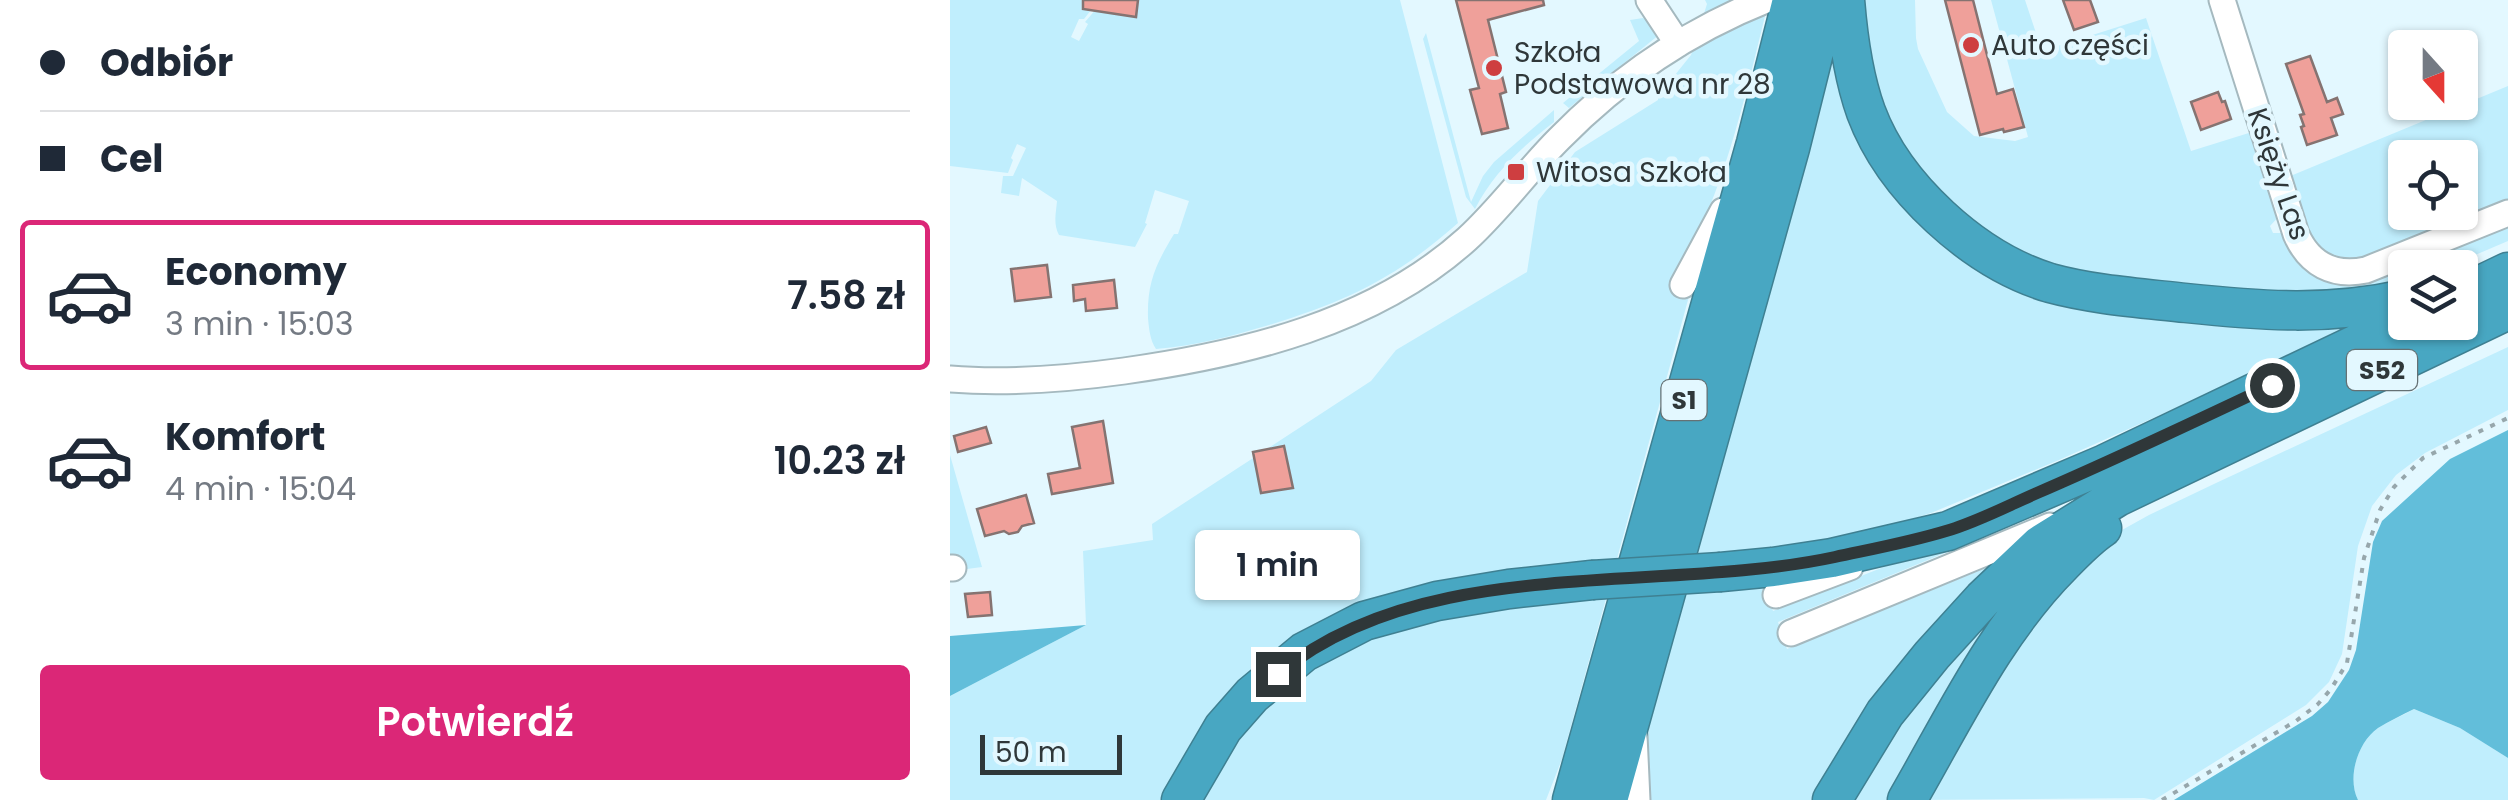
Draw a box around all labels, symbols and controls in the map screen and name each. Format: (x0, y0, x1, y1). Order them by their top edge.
place label: Auto części (1991, 26, 2149, 65)
north arrow (2388, 30, 2478, 120)
map controls (2388, 30, 2478, 340)
place label: Szkoła Podstawowa nr 28 (1514, 33, 1771, 104)
marker: Auto części (1960, 34, 1982, 56)
text: Odbiór (100, 36, 233, 89)
marker: Szkoła Podstawowa nr 28 (1483, 57, 1505, 79)
street label: Księży Las (2238, 103, 2319, 245)
text: Cel (100, 132, 164, 185)
button: locate (2388, 140, 2478, 230)
place label: Witosa Szkoła (1536, 153, 1727, 192)
marker: Witosa Szkoła (1505, 161, 1527, 183)
text: Economy (165, 245, 347, 298)
icon: car (45, 250, 135, 340)
button: layers (2388, 250, 2478, 340)
text: 7.58 zł (787, 269, 905, 322)
text: 3 min · 15:03 (165, 301, 354, 346)
road number: S52 (2347, 350, 2417, 390)
route start (2250, 363, 2295, 408)
road number: S1 (1662, 380, 1706, 420)
text: Komfort (165, 410, 326, 463)
icon: car (45, 415, 135, 505)
text: 10.23 zł (774, 434, 905, 487)
text: 4 min · 15:04 (165, 466, 356, 511)
callout: 1 min (1195, 529, 1360, 599)
text: 1 min (1236, 542, 1319, 587)
route end (1256, 652, 1301, 697)
button: Potwierdź (40, 665, 910, 780)
scale bar (980, 730, 1122, 774)
text: 50 m (995, 733, 1066, 772)

